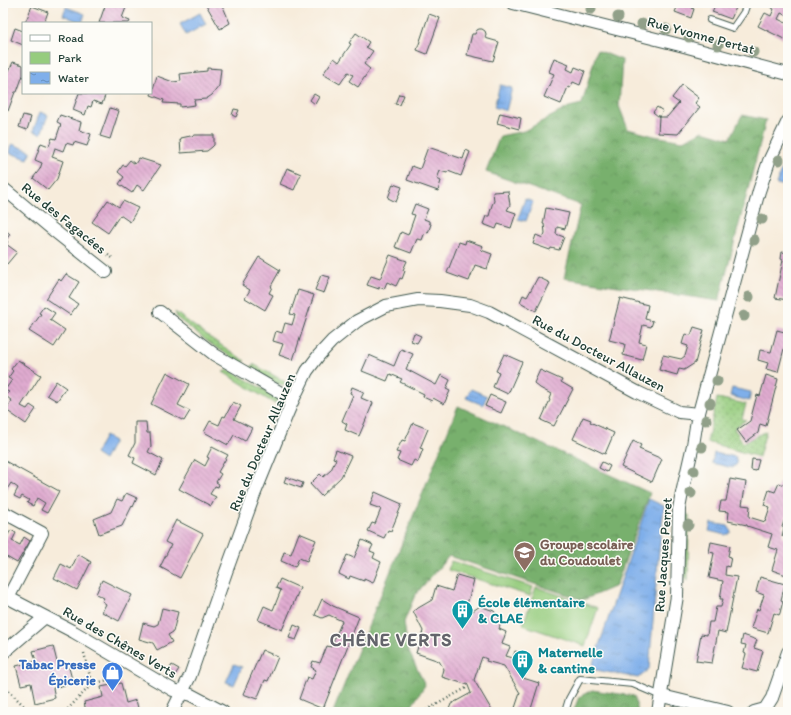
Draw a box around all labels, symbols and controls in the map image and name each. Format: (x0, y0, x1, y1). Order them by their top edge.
street label: Rue Yvonne Pertat (645, 13, 757, 58)
legend (22, 22, 152, 94)
text: Road (58, 31, 84, 45)
text: Park (58, 51, 82, 65)
text: Water (58, 71, 89, 85)
street label: Rue des Fagacées (18, 179, 110, 258)
street label: Rue du Docteur Allauzen (529, 311, 669, 396)
street label: Rue du Docteur Allauzen (226, 370, 299, 514)
street label: Rue Jacques Perret (651, 497, 676, 613)
place label: Groupe scolaire du Coudoulet (540, 536, 634, 569)
school or university icon: Groupe scolaire du Coudoulet (511, 539, 537, 572)
place label: École élémentaire & CLAE (478, 594, 585, 627)
building icon: École élémentaire & CLAE (449, 597, 475, 630)
street label: Rue des Chênes Verts (60, 603, 180, 682)
district label: CHÊNE VERTS (330, 629, 452, 651)
place label: Maternelle & cantine (538, 644, 603, 677)
building icon: Maternelle & cantine (509, 647, 535, 680)
place label: Tabac Presse Épicerie (18, 656, 96, 689)
shop icon: Tabac Presse Épicerie (99, 659, 125, 692)

